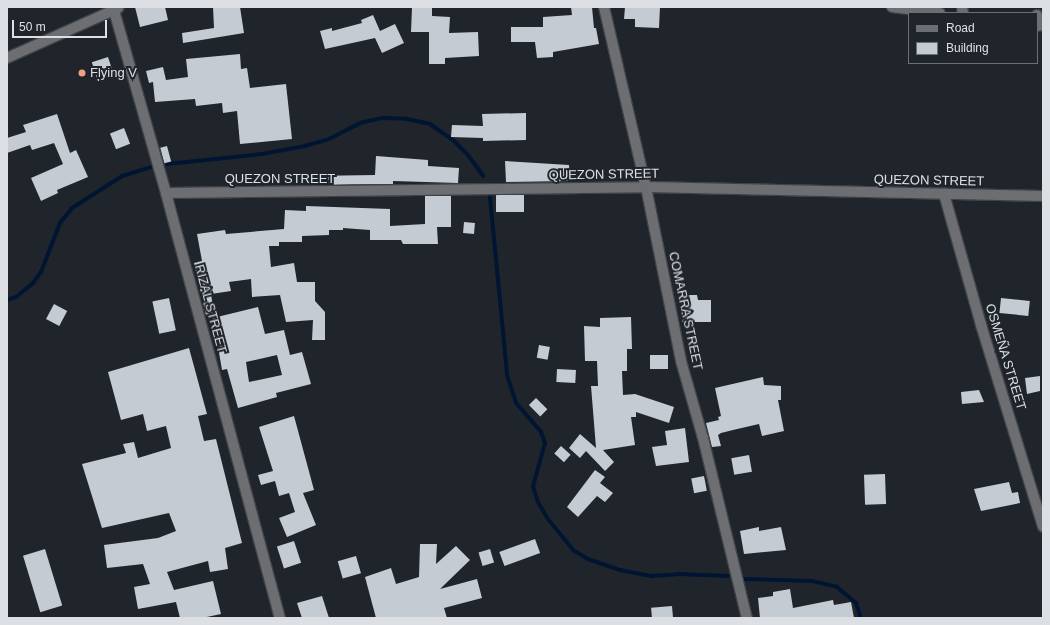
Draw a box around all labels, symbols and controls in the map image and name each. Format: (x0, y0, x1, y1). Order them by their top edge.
scale bar (14, 12, 109, 38)
legend (908, 12, 1038, 64)
text: 50 m (19, 20, 46, 34)
text: Road (946, 21, 975, 35)
text: Building (946, 41, 989, 55)
place label: Flying V (90, 65, 137, 81)
marker: Flying V (77, 68, 87, 78)
street label: QUEZON STREET (549, 166, 659, 184)
street label: QUEZON STREET (225, 171, 335, 187)
street label: QUEZON STREET (874, 172, 984, 190)
street label: COMARRA STREET (665, 250, 705, 372)
street label: RIZAL STREET (191, 263, 229, 355)
street label: OSMEÑA STREET (981, 302, 1029, 412)

